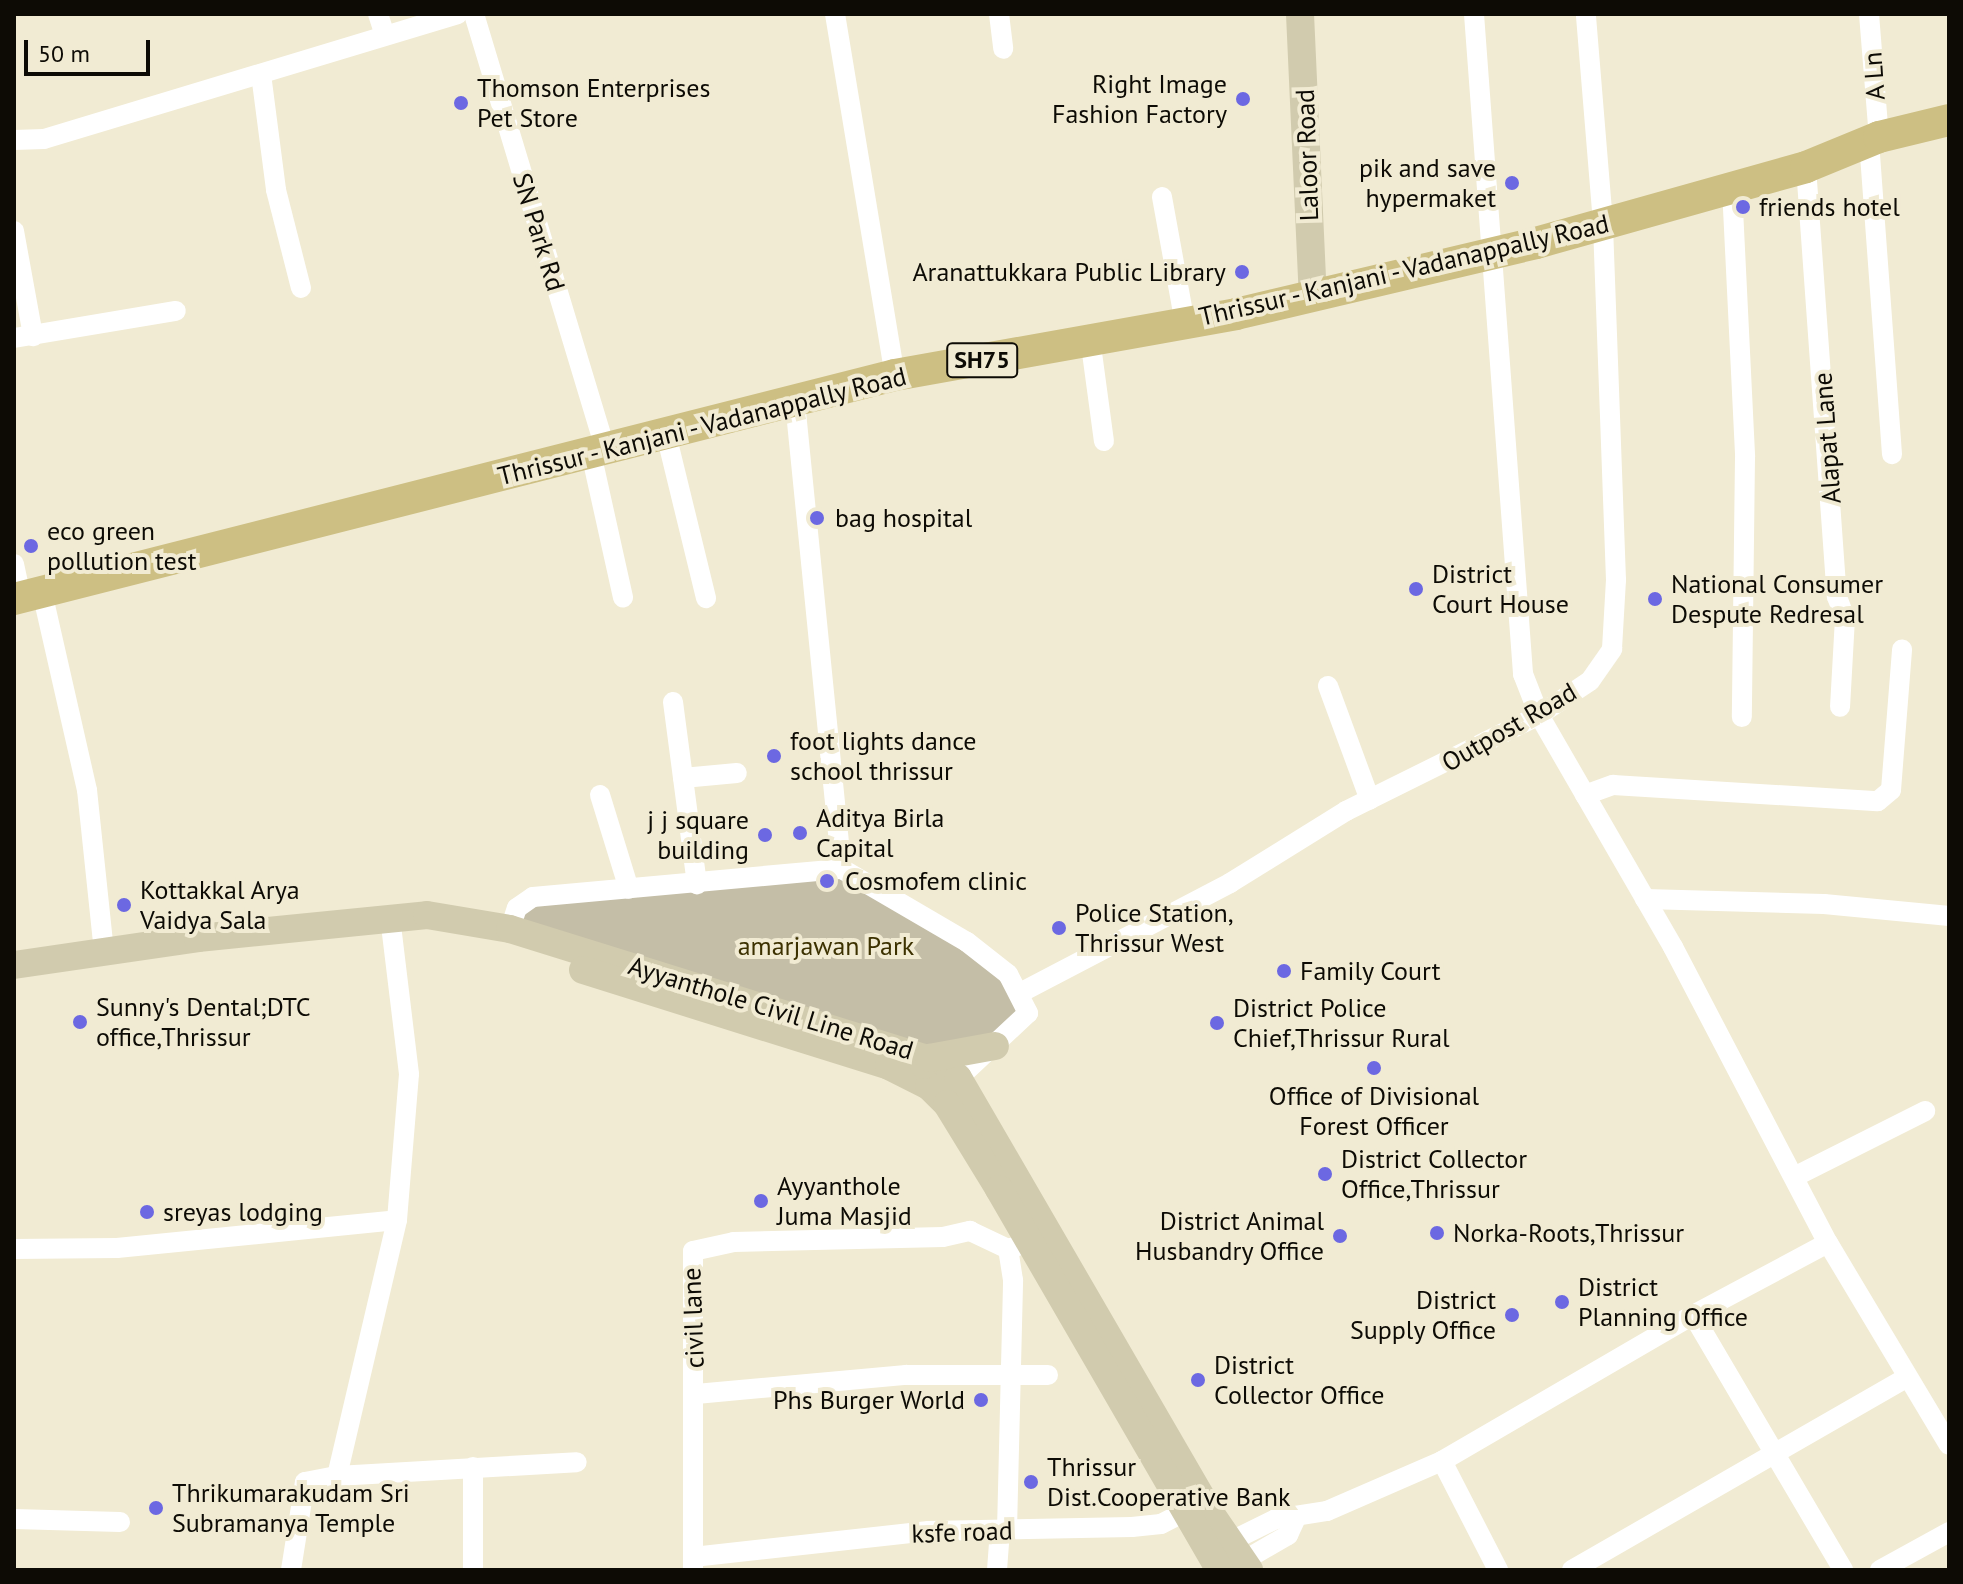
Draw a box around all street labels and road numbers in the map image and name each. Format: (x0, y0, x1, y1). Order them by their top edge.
street label: A Ln (1857, 50, 1891, 102)
street label: Laloor Road (1289, 88, 1325, 222)
street label: SN Park Rd (506, 169, 572, 295)
street label: Thrissur - Kanjani - Vadanappally Road (1191, 206, 1617, 334)
road number: SH75 (946, 340, 1018, 380)
street label: Thrissur - Kanjani - Vadanappally Road (490, 359, 914, 493)
street label: Alapat Lane (1807, 371, 1847, 505)
street label: Outpost Road (1436, 676, 1582, 778)
street label: Ayyanthole Civil Line Road (625, 950, 917, 1066)
street label: civil lane (676, 1267, 710, 1369)
street label: ksfe road (911, 1515, 1013, 1549)

